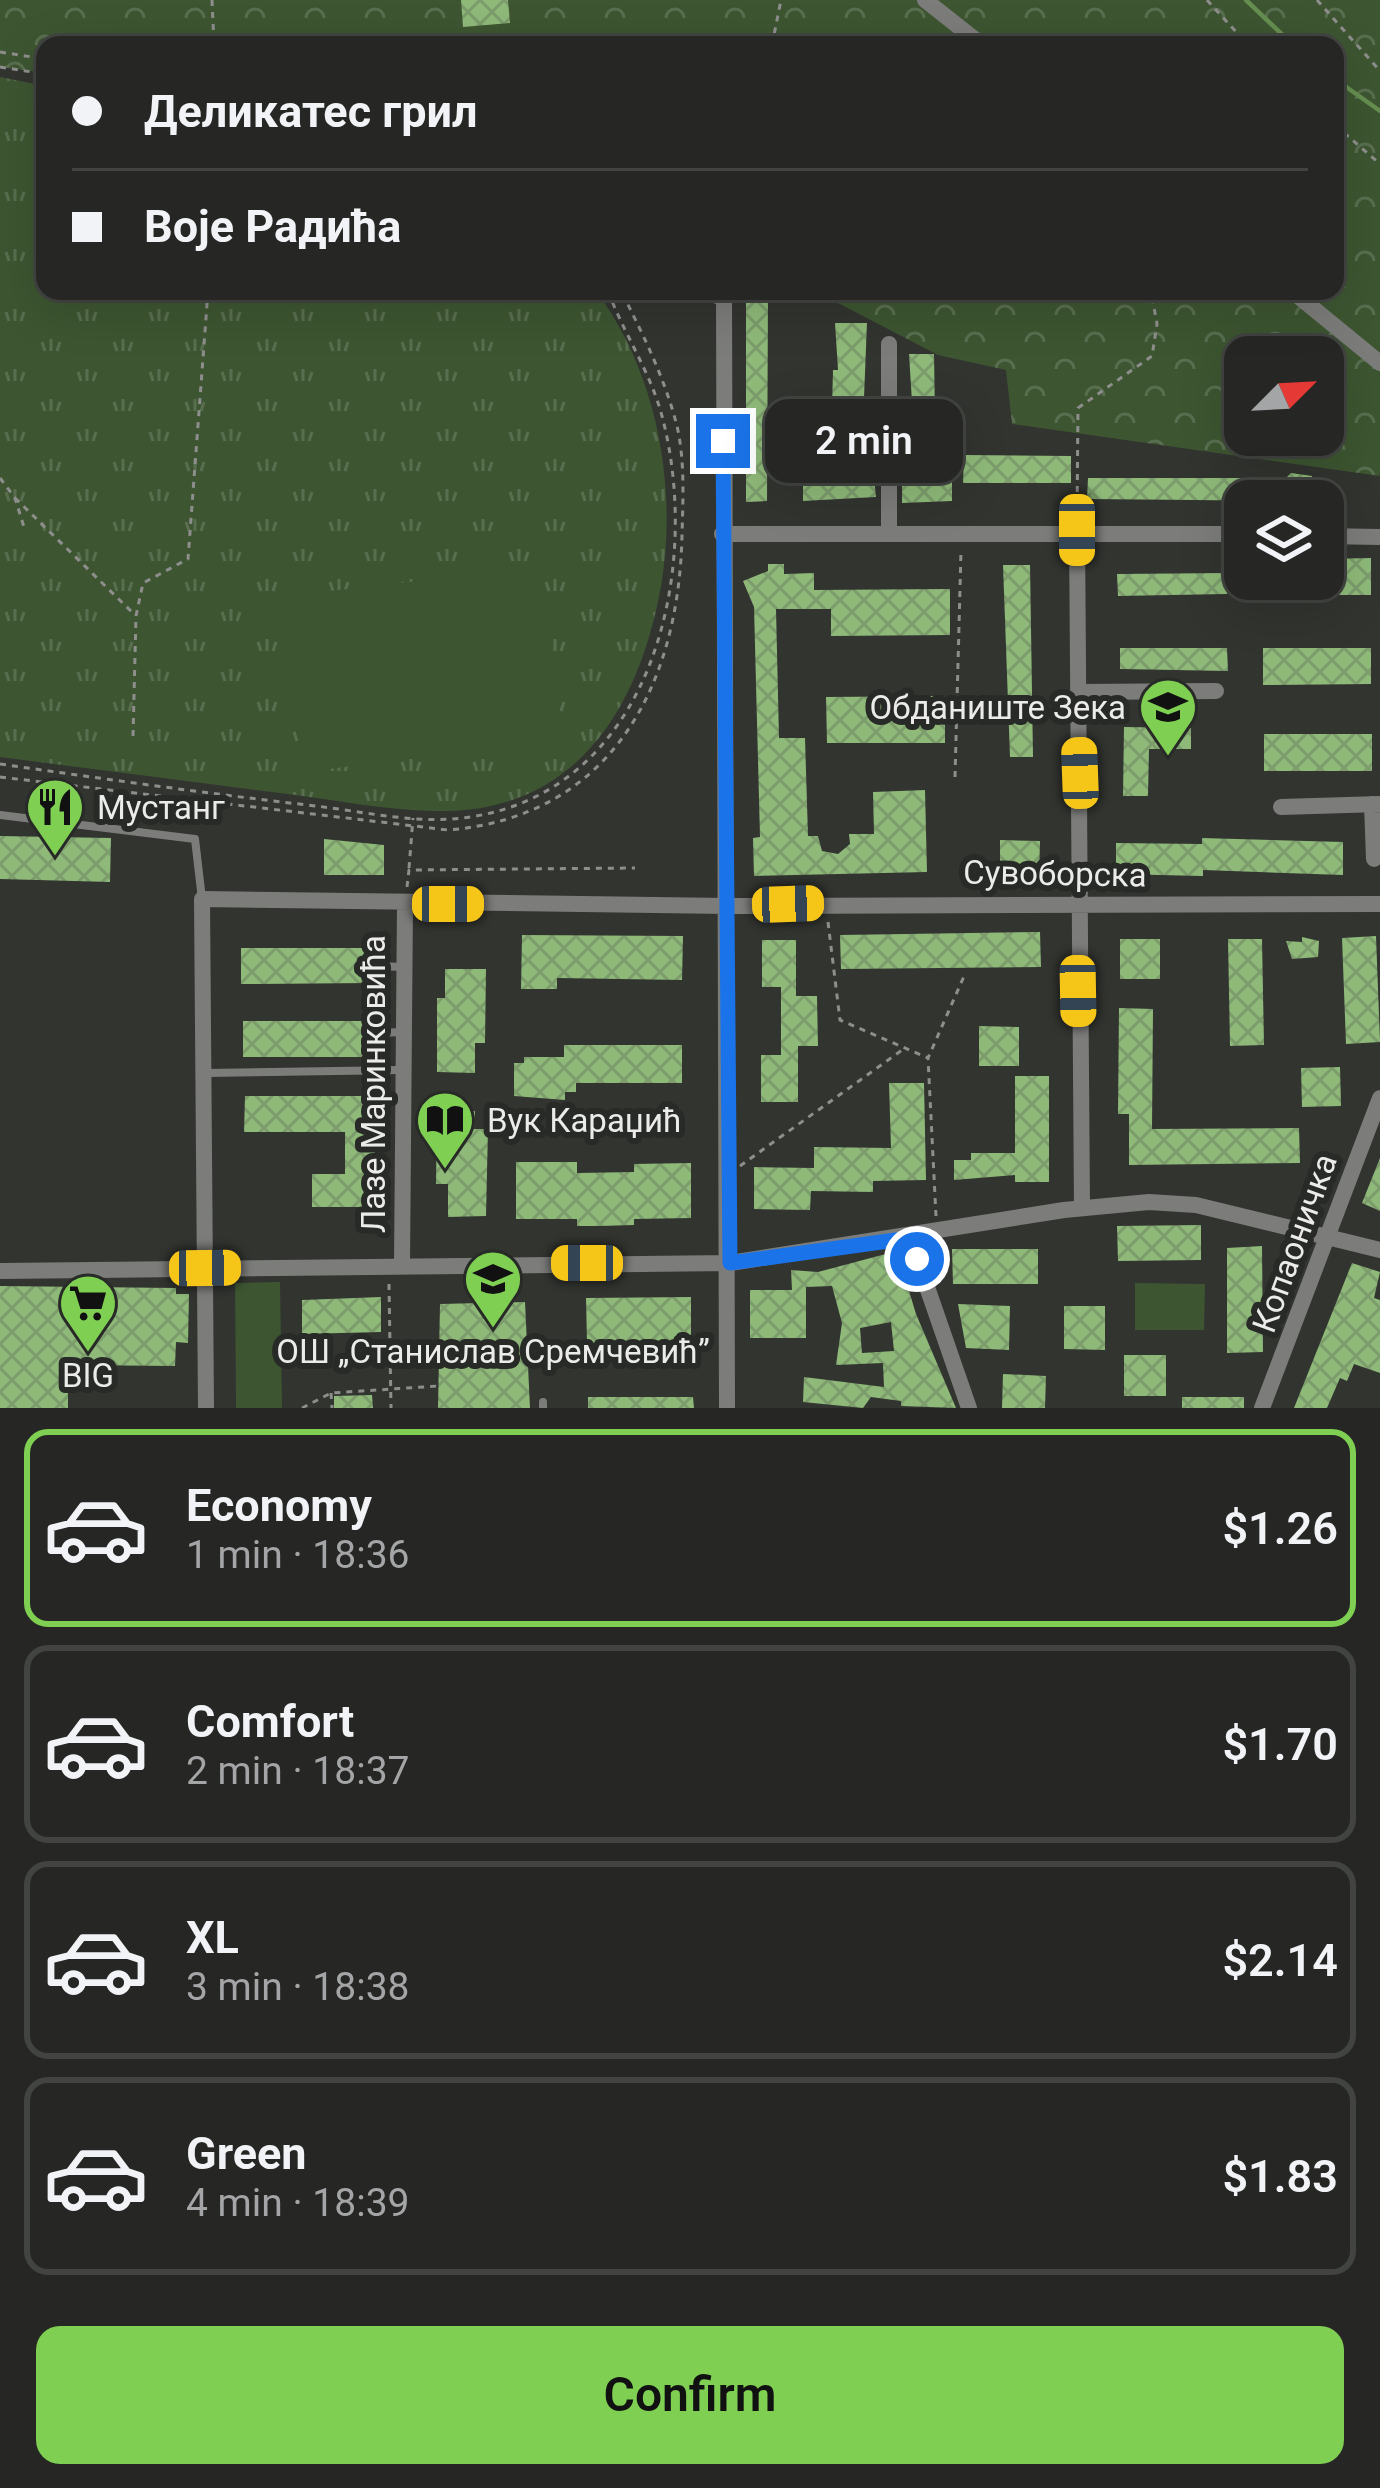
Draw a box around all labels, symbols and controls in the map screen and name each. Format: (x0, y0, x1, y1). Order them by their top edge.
text: Деликатес грил (144, 85, 477, 138)
text: Воје Радића (144, 200, 401, 253)
north arrow (1224, 336, 1344, 456)
map controls (1224, 336, 1344, 600)
callout: 2 min (765, 399, 963, 483)
route end (696, 414, 750, 468)
text: 2 min (815, 418, 913, 464)
button: layers (1224, 480, 1344, 600)
car (1059, 494, 1095, 566)
school or university icon: Обданиште Зека (1137, 676, 1199, 758)
place label: Обданиште Зека (870, 688, 1126, 727)
car (1061, 736, 1099, 810)
restaurant icon: Мустанг (24, 776, 86, 858)
place label: Мустанг (97, 788, 225, 827)
street label: Сувоборска (963, 852, 1147, 895)
car (751, 885, 825, 923)
car (412, 886, 484, 922)
street label: Лазе Маринковића (354, 935, 393, 1233)
car (1059, 955, 1097, 1027)
library icon: Вук Караџић (414, 1089, 476, 1171)
place label: Вук Караџић (487, 1101, 682, 1140)
street label: Копаоничка (1244, 1149, 1345, 1338)
route start (890, 1232, 944, 1286)
car (551, 1245, 623, 1281)
school or university icon: ОШ „Станислав Сремчевић” (462, 1248, 524, 1330)
car (169, 1249, 241, 1287)
supermarket icon: BIG (57, 1272, 119, 1354)
place label: ОШ „Станислав Сремчевић” (276, 1332, 710, 1371)
place label: BIG (62, 1356, 114, 1395)
icon: car (42, 1474, 150, 1582)
text: Economy (186, 1479, 372, 1532)
text: $1.26 (1222, 1502, 1338, 1555)
text: 1 min · 18:36 (186, 1532, 409, 1578)
icon: car (42, 1690, 150, 1798)
text: Comfort (186, 1695, 354, 1748)
text: $1.70 (1222, 1718, 1338, 1771)
text: 2 min · 18:37 (186, 1748, 409, 1794)
icon: car (42, 1906, 150, 2014)
text: XL (186, 1911, 239, 1964)
text: $2.14 (1222, 1934, 1338, 1987)
text: 3 min · 18:38 (186, 1964, 409, 2010)
icon: car (42, 2122, 150, 2230)
text: Green (186, 2127, 307, 2180)
text: $1.83 (1222, 2150, 1338, 2203)
text: 4 min · 18:39 (186, 2180, 409, 2226)
button: Confirm (36, 2326, 1344, 2464)

